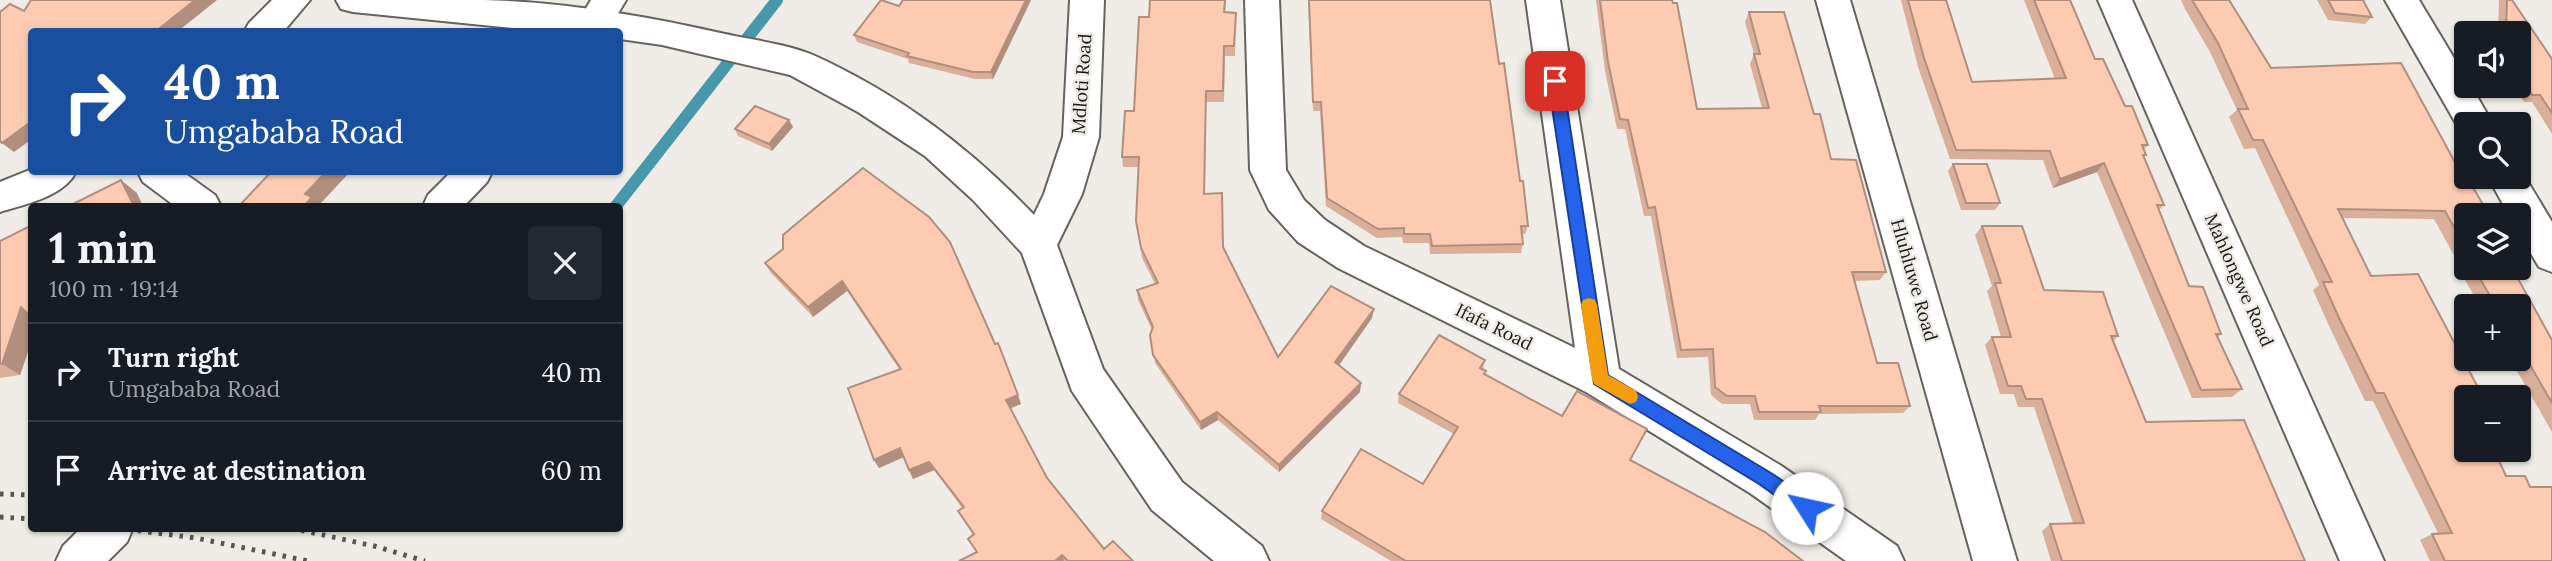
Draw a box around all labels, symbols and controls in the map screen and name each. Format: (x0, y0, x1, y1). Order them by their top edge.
map controls (2454, 21, 2531, 462)
button: sound (2454, 21, 2531, 98)
street label: Mdloti Road (1067, 32, 1097, 135)
text: 40 m (164, 50, 280, 112)
pin (1525, 51, 1585, 111)
icon: right (49, 56, 140, 147)
icon: arrive (1536, 62, 1574, 100)
text: Umgababa Road (164, 111, 404, 152)
button: search (2454, 112, 2531, 189)
button: layers (2454, 203, 2531, 280)
street label: Mahlongwe Road (2200, 210, 2279, 350)
street label: Hluhluwe Road (1886, 216, 1943, 344)
text: 1 min (49, 221, 156, 275)
button: close (528, 226, 602, 300)
text: 100 m · 19:14 (49, 274, 179, 303)
button: + (2454, 294, 2531, 371)
street label: Ifafa Road (1452, 298, 1537, 355)
text: Turn right (108, 341, 239, 374)
icon: right (49, 353, 87, 391)
text: 40 m (542, 356, 602, 389)
text: Umgababa Road (108, 374, 280, 403)
button: − (2454, 385, 2531, 462)
icon: arrive (49, 451, 87, 489)
text: Arrive at destination (108, 454, 366, 487)
text: 60 m (541, 454, 602, 487)
position arrow (1770, 471, 1844, 545)

